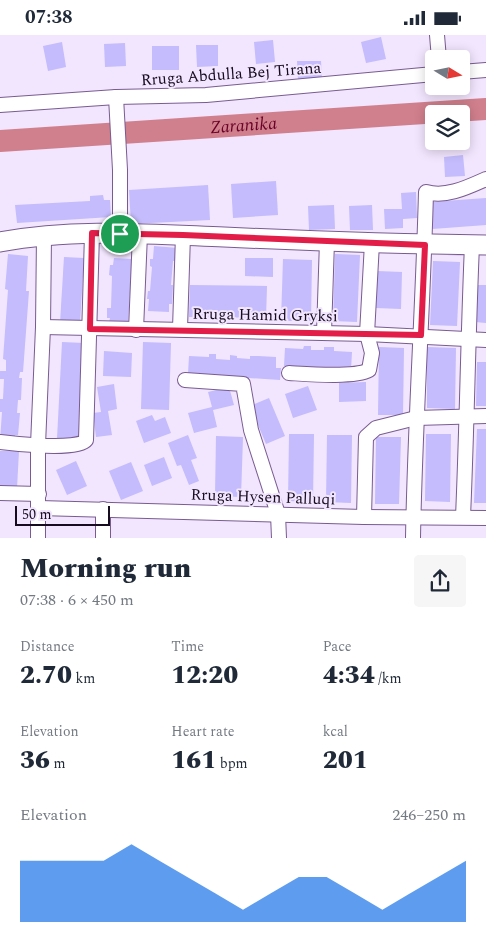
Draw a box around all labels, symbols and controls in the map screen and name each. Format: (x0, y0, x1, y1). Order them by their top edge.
text: 07:38 (25, 3, 73, 32)
north arrow (425, 50, 470, 95)
map controls (425, 50, 470, 150)
street label: Rruga Abdulla Bej Tirana (140, 56, 322, 92)
button: layers (425, 105, 470, 150)
water label: Zaranika (209, 110, 278, 141)
pin (99, 213, 141, 255)
icon: arrive (106, 220, 134, 248)
street label: Rruga Hamid Gryksi (192, 302, 338, 328)
street label: Rruga Hysen Palluqi (190, 482, 336, 512)
scale bar (15, 503, 110, 526)
text: 50 m (22, 504, 52, 525)
text: Morning run (20, 547, 191, 590)
button: share (414, 555, 466, 607)
text: 07:38 · 6 × 450 m (20, 588, 134, 612)
text: Distance (20, 636, 75, 657)
text: Time (171, 636, 204, 657)
text: Pace (323, 636, 352, 657)
text: 2.70 (20, 657, 72, 695)
text: 12:20 (171, 657, 238, 695)
text: 4:34 (323, 657, 375, 695)
text: km (72, 668, 95, 689)
text: /km (375, 668, 402, 689)
text: Elevation (20, 721, 79, 742)
text: Heart rate (171, 721, 235, 742)
text: kcal (323, 721, 348, 742)
text: 36 (20, 742, 50, 780)
text: 161 (171, 742, 216, 780)
text: 201 (323, 742, 368, 780)
text: m (50, 753, 66, 774)
text: bpm (216, 753, 248, 774)
text: Elevation (20, 803, 87, 827)
text: 246–250 m (392, 803, 466, 827)

